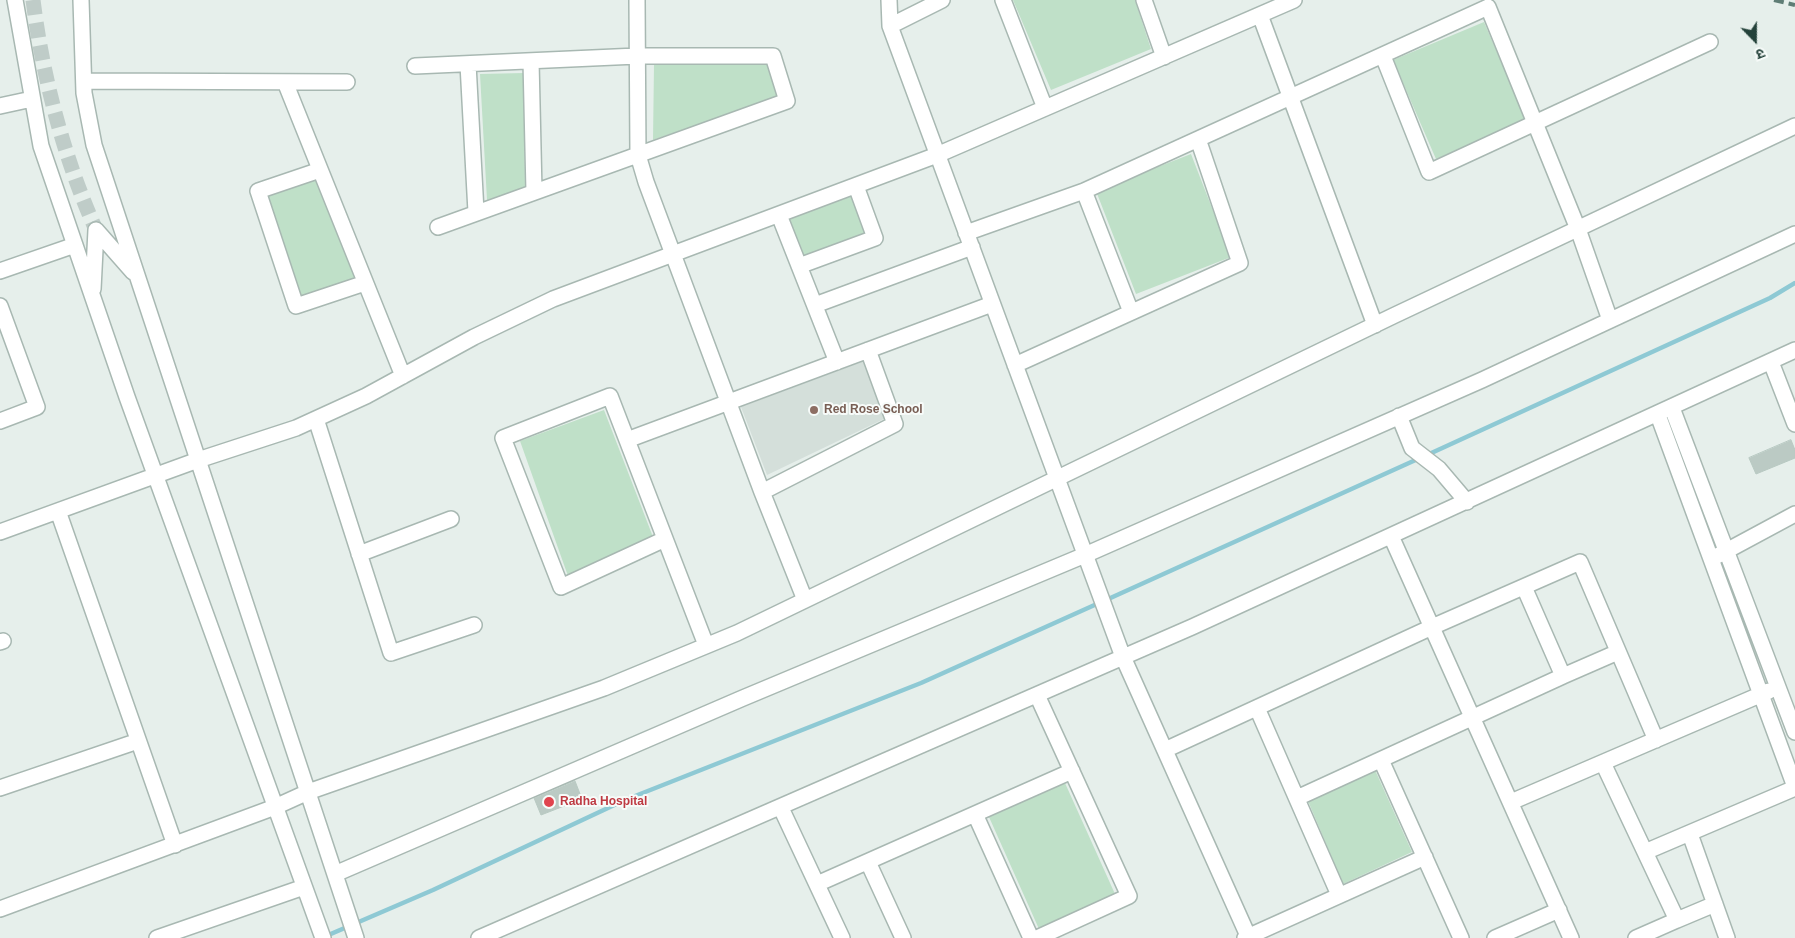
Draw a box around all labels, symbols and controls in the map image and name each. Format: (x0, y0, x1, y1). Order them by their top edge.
north arrow (1730, 15, 1780, 65)
text: उ (1754, 45, 1767, 63)
place label: Red Rose School (824, 403, 923, 417)
marker: Red Rose School (808, 404, 820, 416)
marker: Radha Hospital (542, 795, 556, 809)
place label: Radha Hospital (560, 795, 647, 809)

